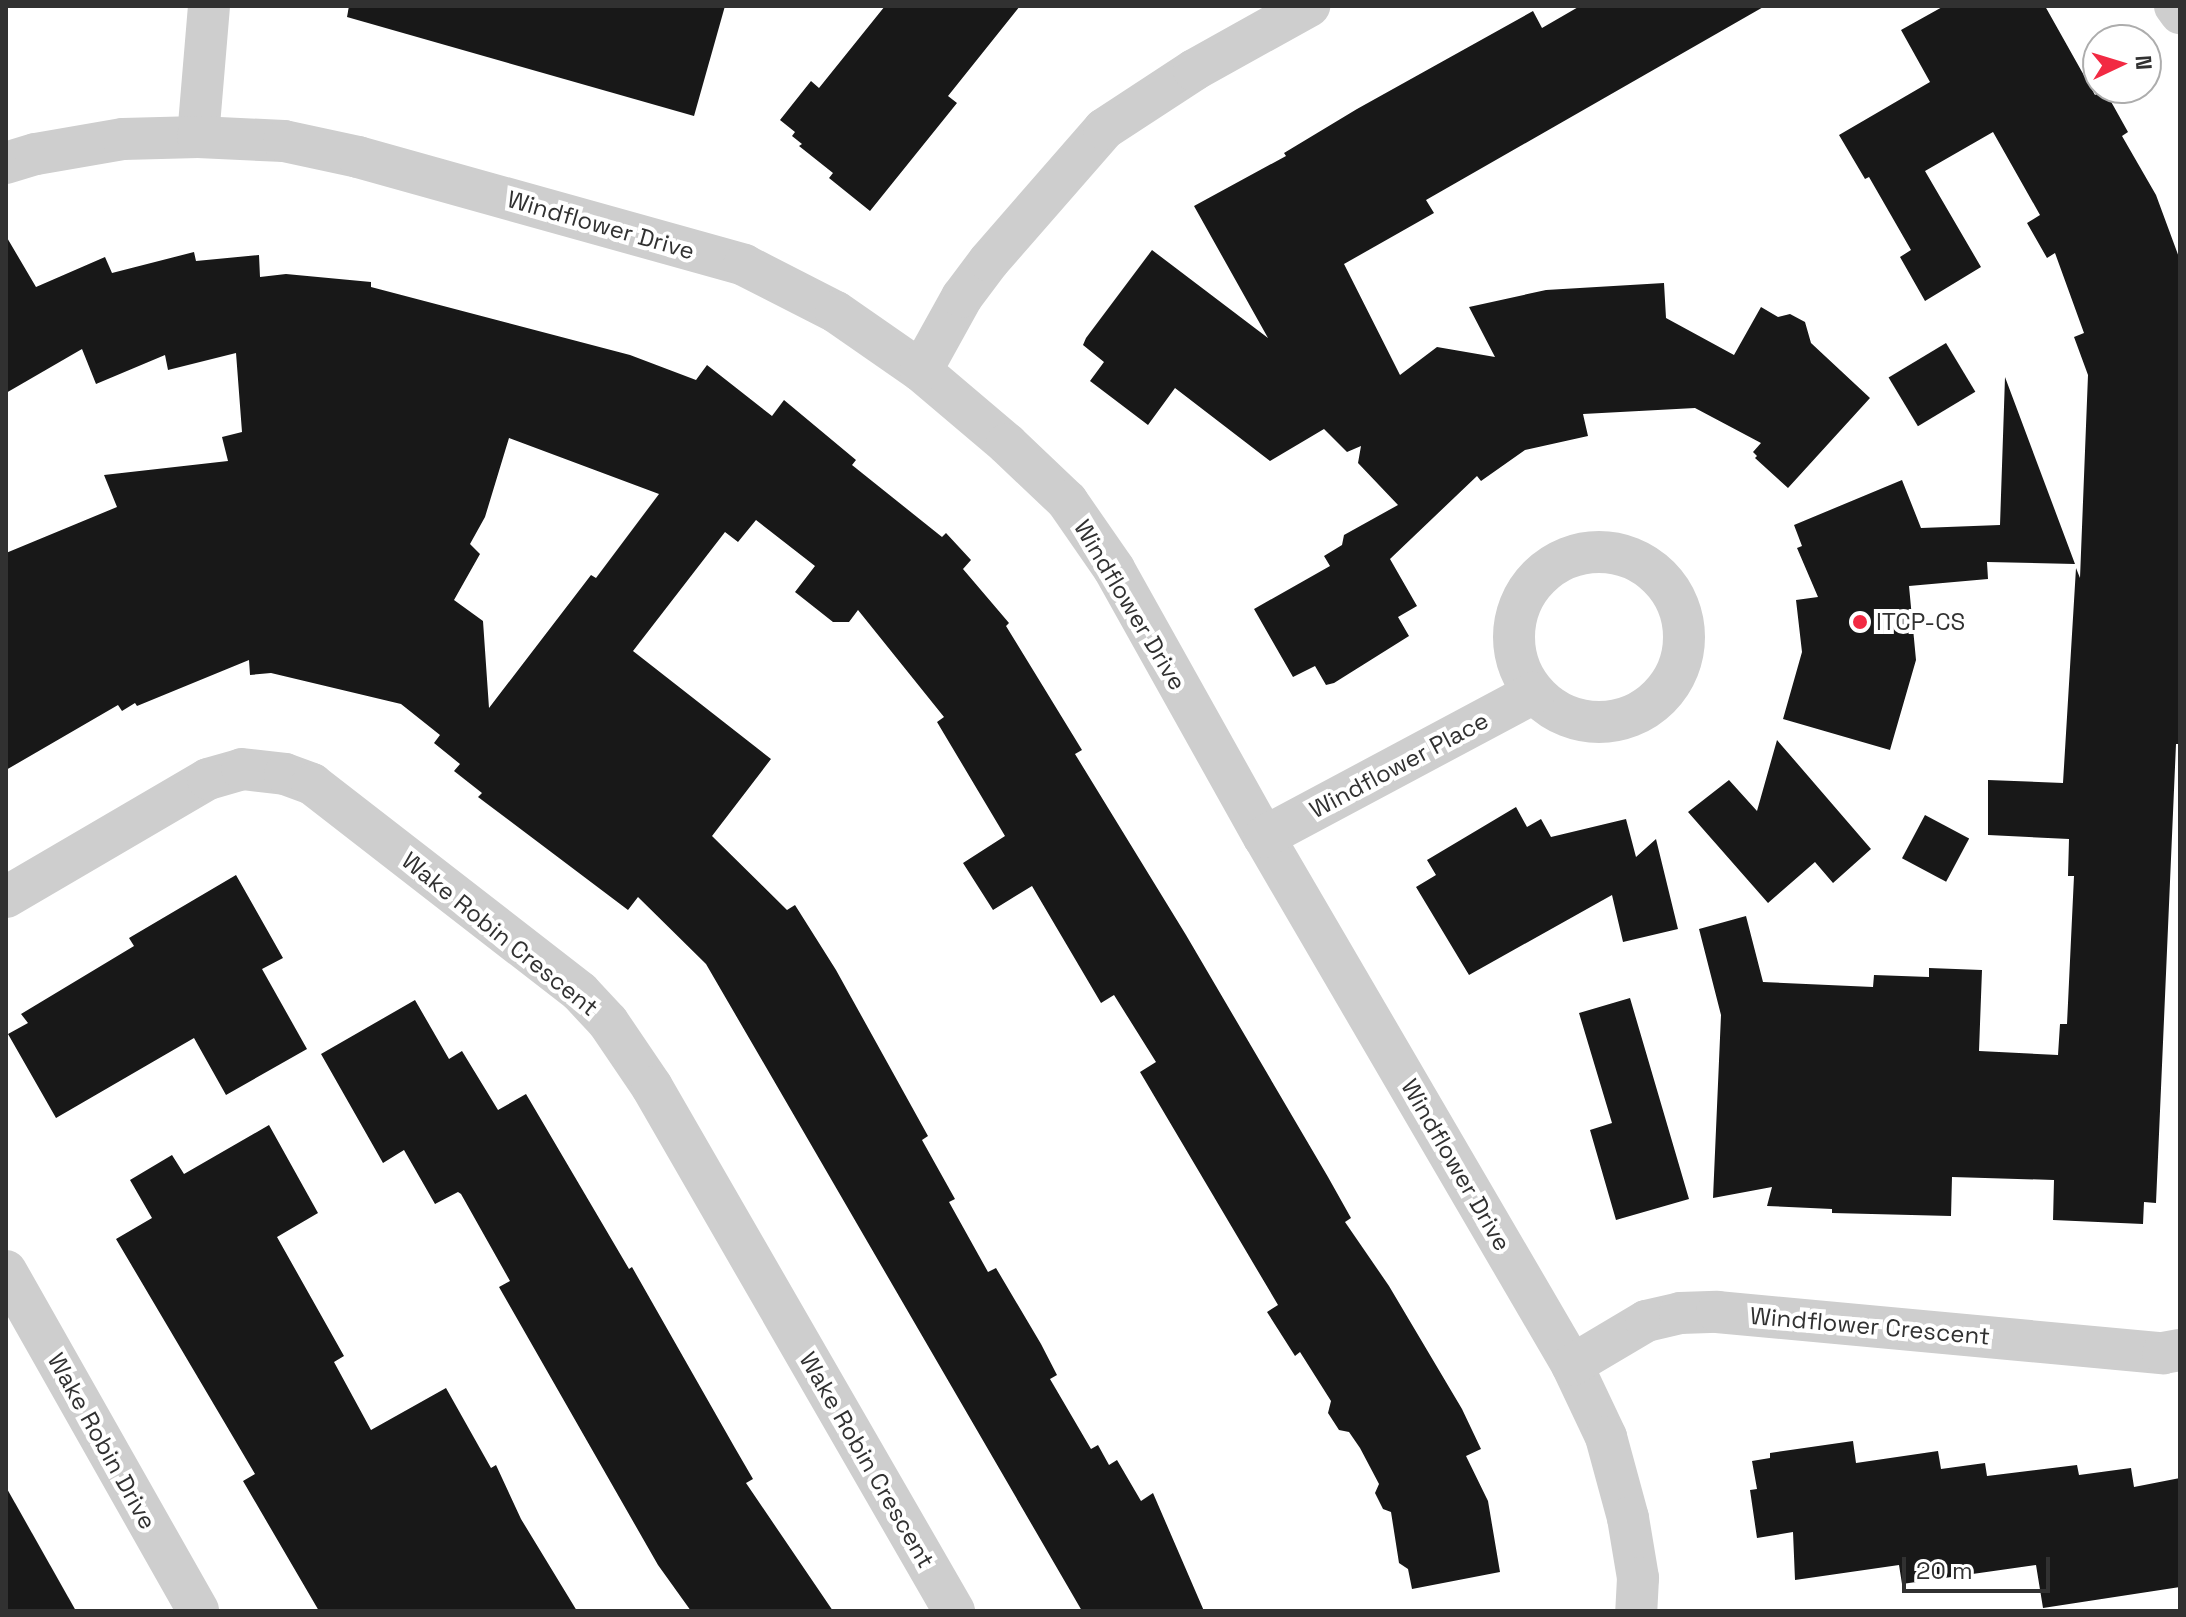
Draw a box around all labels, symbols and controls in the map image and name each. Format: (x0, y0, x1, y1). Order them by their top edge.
north arrow (2082, 24, 2162, 104)
text: N (2129, 54, 2158, 71)
street label: Windflower Drive (504, 184, 698, 266)
street label: Windflower Drive (1068, 515, 1192, 695)
place label: ITCP-CS (1876, 608, 1965, 636)
marker: ITCP-CS (1851, 613, 1869, 631)
street label: Windflower Place (1305, 706, 1493, 824)
street label: Wake Robin Crescent (396, 846, 604, 1022)
street label: Windflower Drive (1395, 1074, 1517, 1256)
street label: Windflower Crescent (1749, 1301, 1991, 1351)
street label: Wake Robin Crescent (793, 1347, 941, 1573)
street label: Wake Robin Drive (42, 1348, 162, 1534)
scale bar (1906, 1541, 2054, 1591)
text: 20 m (1916, 1555, 1973, 1586)

